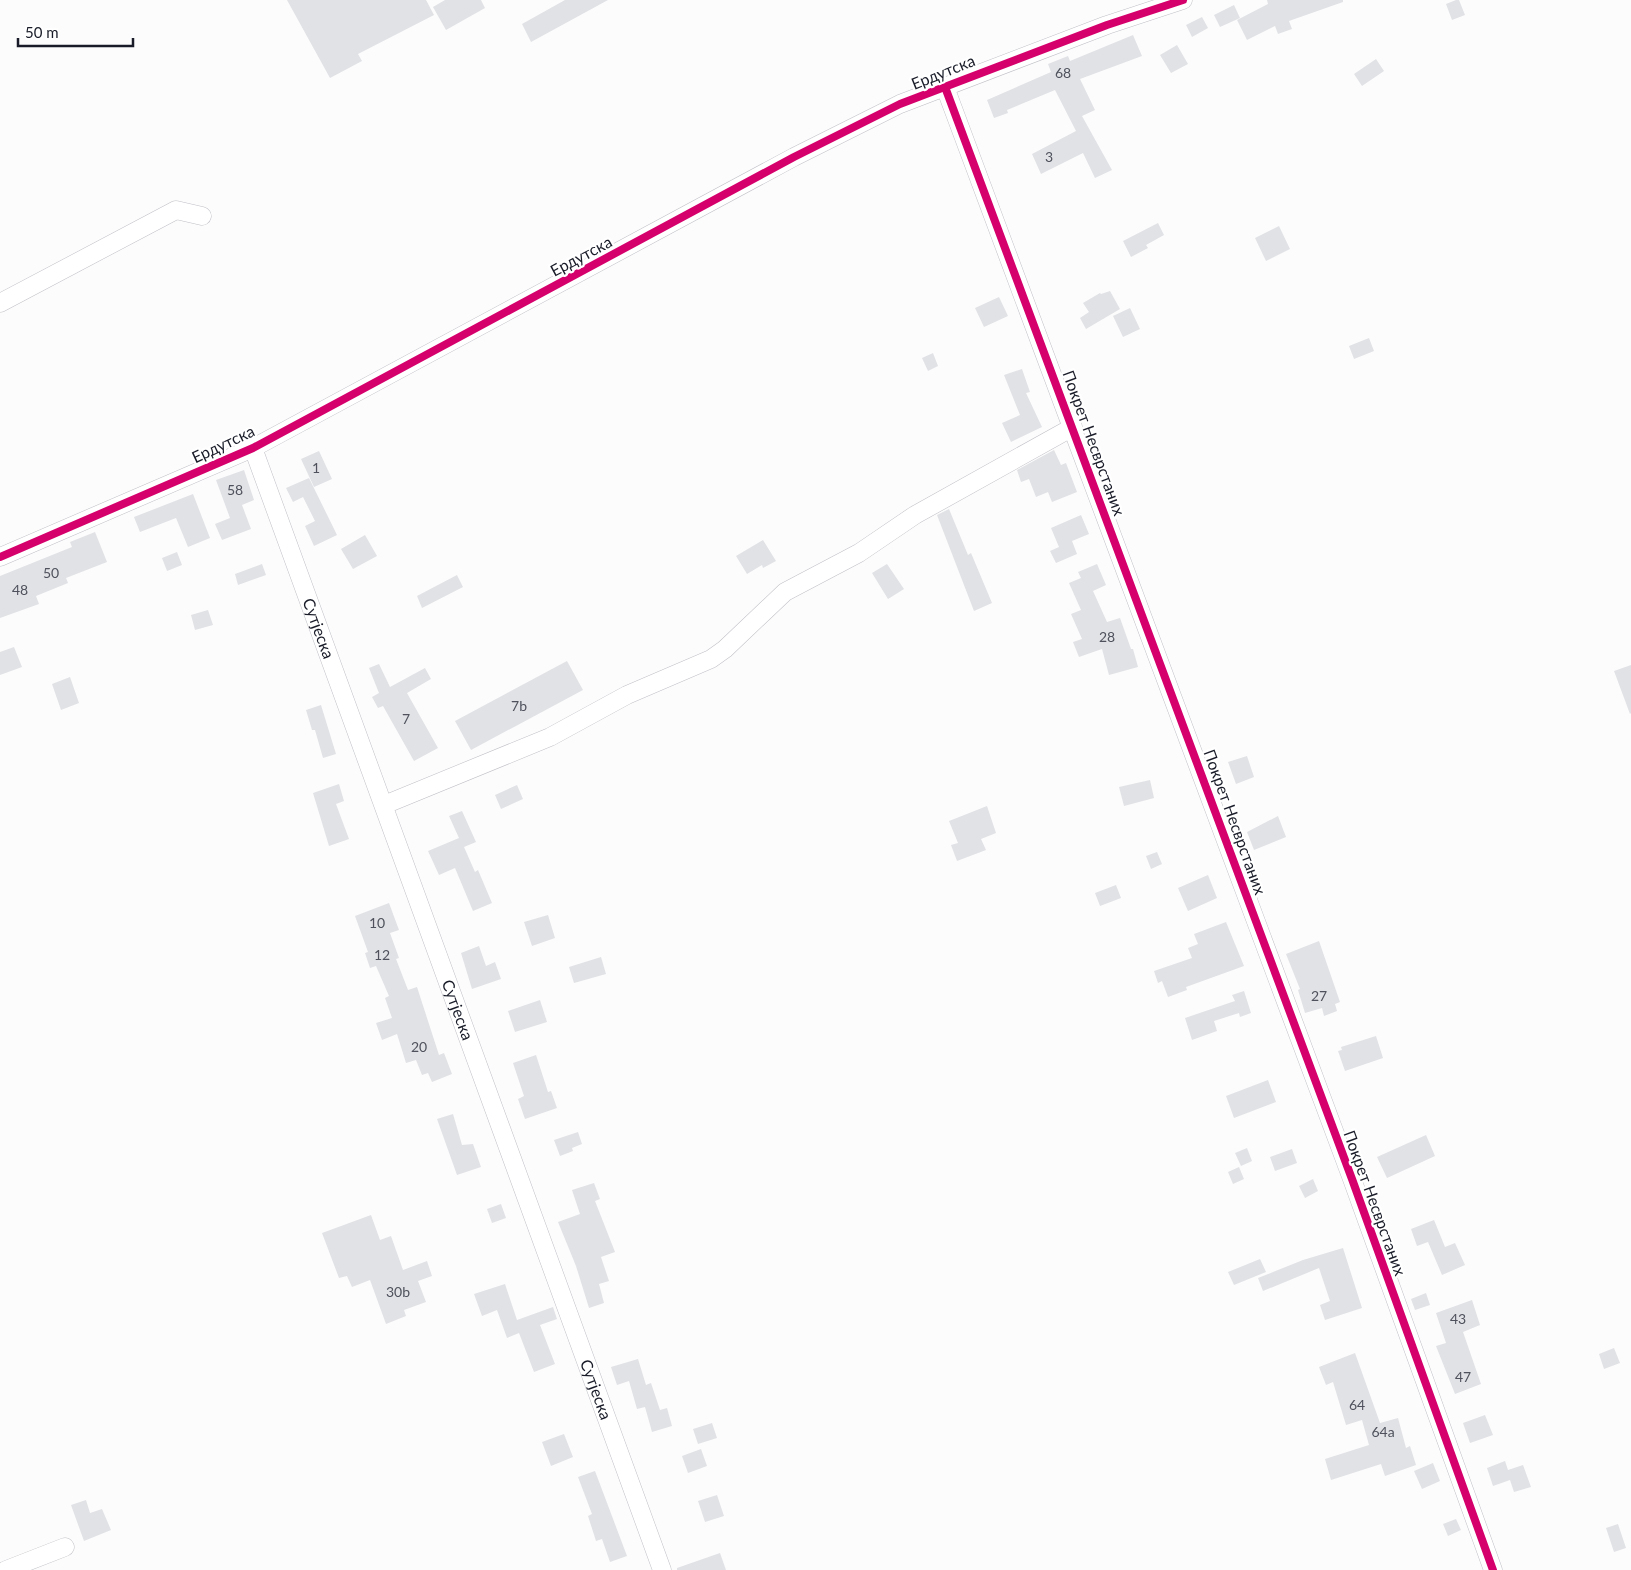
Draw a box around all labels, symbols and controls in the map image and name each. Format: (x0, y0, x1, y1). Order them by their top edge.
scale bar (18, 15, 132, 47)
text: 50 m (25, 23, 59, 41)
street label: Ердутска (908, 50, 977, 93)
house number: 68 (1055, 64, 1071, 81)
house number: 3 (1045, 148, 1053, 165)
street label: Ердутска (547, 231, 615, 280)
street label: Покрет Несврстаних (1059, 368, 1130, 518)
street label: Ердутска (188, 421, 257, 466)
house number: 1 (312, 459, 320, 476)
house number: 58 (227, 481, 243, 498)
house number: 50 (43, 564, 59, 581)
house number: 48 (12, 581, 28, 598)
street label: Сутјеска (300, 595, 339, 661)
house number: 28 (1099, 628, 1115, 645)
house number: 7b (511, 697, 527, 714)
house number: 7 (402, 710, 410, 727)
street label: Покрет Несврстаних (1200, 747, 1271, 897)
house number: 10 (369, 914, 385, 931)
house number: 12 (374, 946, 390, 963)
street label: Сутјеска (439, 977, 478, 1042)
house number: 27 (1311, 987, 1327, 1004)
house number: 20 (411, 1038, 427, 1055)
street label: Покрет Несврстаних (1340, 1128, 1411, 1278)
house number: 30b (386, 1283, 410, 1300)
house number: 43 (1450, 1310, 1466, 1327)
street label: Сутјеска (577, 1356, 616, 1422)
house number: 47 (1455, 1368, 1471, 1385)
house number: 64 (1349, 1396, 1365, 1413)
house number: 64a (1371, 1423, 1395, 1440)

